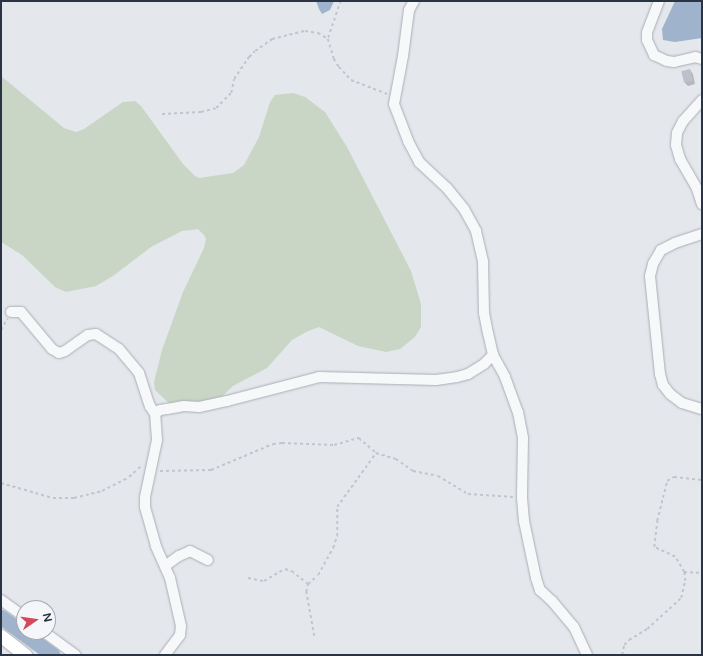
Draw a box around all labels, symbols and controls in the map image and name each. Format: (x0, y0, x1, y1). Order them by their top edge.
north arrow (16, 600, 56, 640)
text: N (40, 612, 55, 623)

